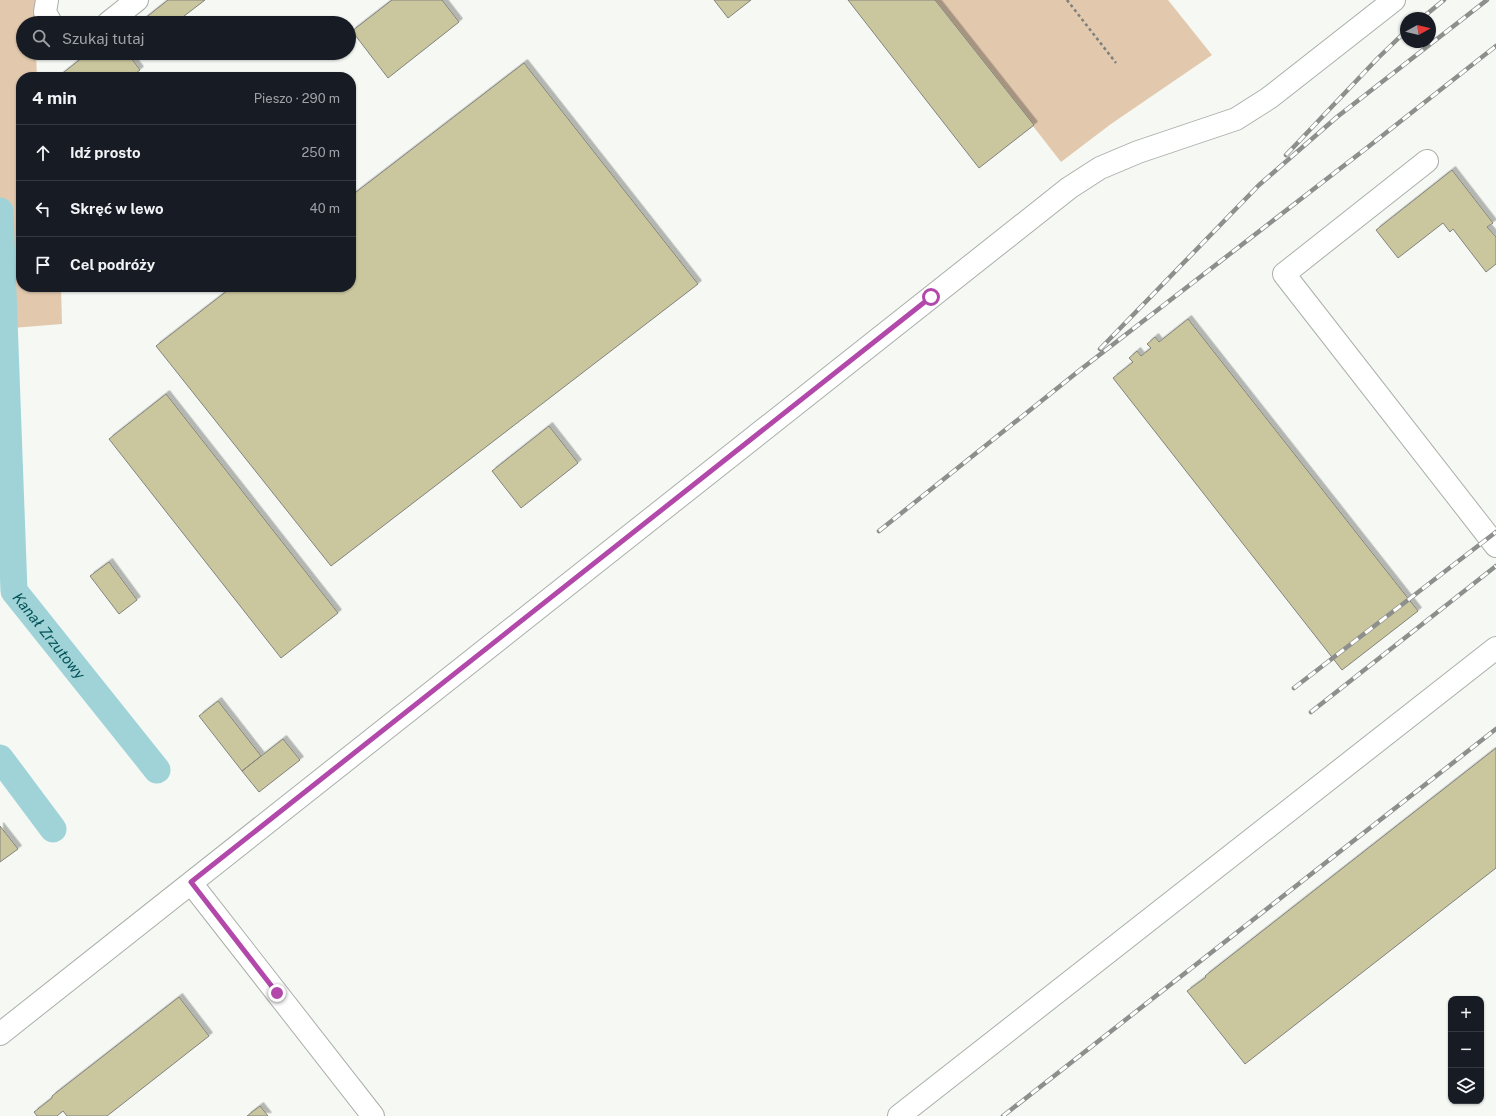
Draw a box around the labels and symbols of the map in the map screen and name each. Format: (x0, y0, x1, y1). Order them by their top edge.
north arrow (1400, 12, 1436, 48)
route start (922, 288, 940, 306)
water label: Kanał Zrzutowy (10, 589, 89, 682)
route end (268, 984, 286, 1002)

